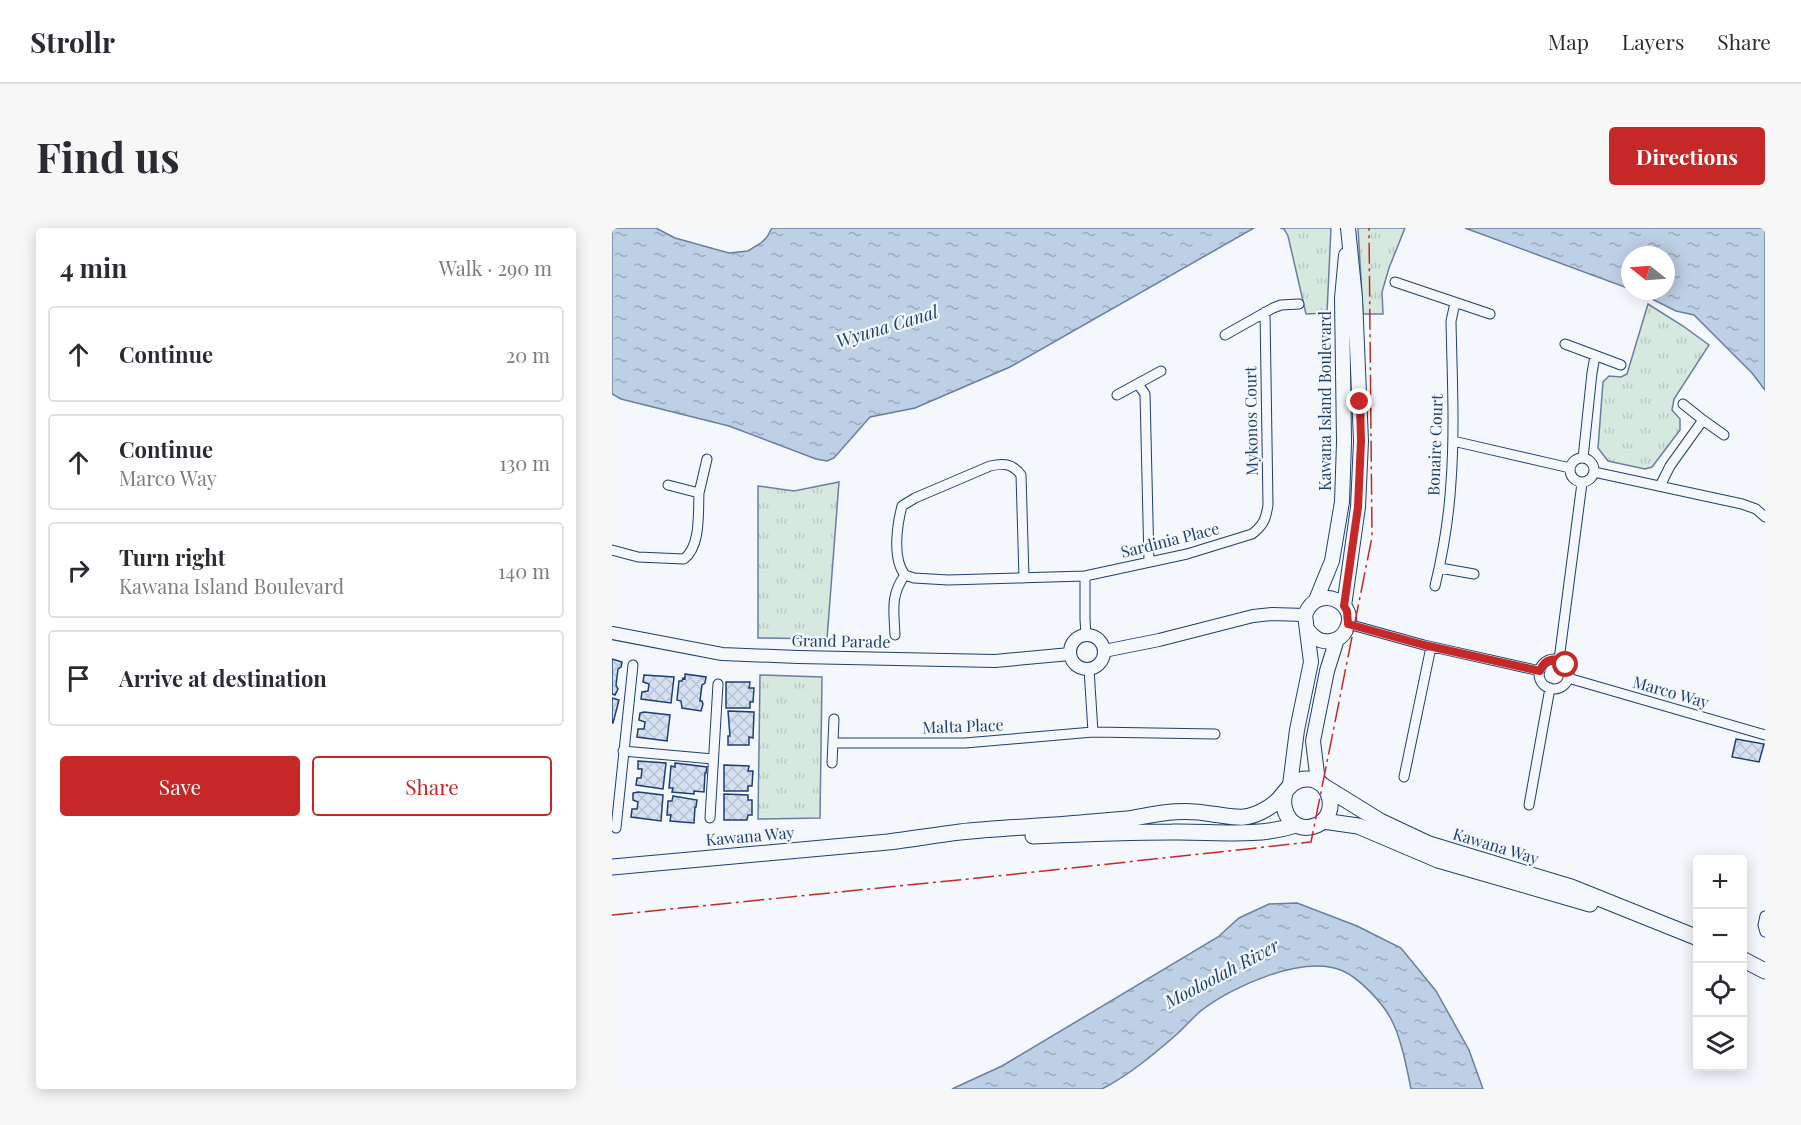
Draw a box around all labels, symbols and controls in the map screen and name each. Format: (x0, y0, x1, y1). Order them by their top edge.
text: Strollr (30, 23, 115, 60)
text: Map (1548, 27, 1589, 55)
text: Layers (1622, 27, 1684, 55)
text: Share (1717, 27, 1771, 55)
button: Directions (1609, 127, 1765, 185)
text: Find us (36, 128, 180, 184)
north arrow (1621, 246, 1675, 300)
text: 4 min (60, 250, 127, 285)
text: Walk · 290 m (439, 254, 552, 281)
water label: Wyuna Canal (833, 299, 942, 353)
street label: Kawana Island Boulevard (1314, 311, 1335, 491)
icon: ahead (62, 338, 95, 371)
text: Continue (119, 339, 213, 369)
text: 20 m (506, 341, 550, 368)
street label: Mykonos Court (1239, 366, 1262, 476)
route end (1346, 388, 1372, 414)
street label: Bonaire Court (1422, 393, 1447, 496)
text: Continue (119, 434, 213, 464)
icon: ahead (62, 446, 95, 479)
text: 130 m (499, 449, 550, 476)
text: Marco Way (119, 464, 217, 491)
street label: Sardinia Place (1118, 517, 1221, 562)
text: Turn right (119, 542, 225, 572)
icon: right (62, 554, 95, 587)
text: 140 m (498, 557, 550, 584)
text: Kawana Island Boulevard (119, 572, 344, 599)
street label: Grand Parade (791, 629, 891, 652)
route start (1552, 651, 1578, 677)
icon: arrive (62, 662, 95, 695)
text: Arrive at destination (119, 663, 327, 693)
street label: Marco Way (1631, 671, 1712, 712)
street label: Malta Place (922, 714, 1004, 737)
button: Save (60, 756, 300, 816)
button: Share (312, 756, 552, 816)
street label: Kawana Way (705, 821, 795, 850)
street label: Kawana Way (1451, 822, 1542, 869)
map controls (1693, 855, 1747, 1071)
button: + (1693, 855, 1747, 909)
button: − (1693, 909, 1747, 963)
water label: Mooloolah River (1159, 932, 1284, 1014)
button: locate (1693, 963, 1747, 1017)
button: layers (1693, 1017, 1747, 1071)

